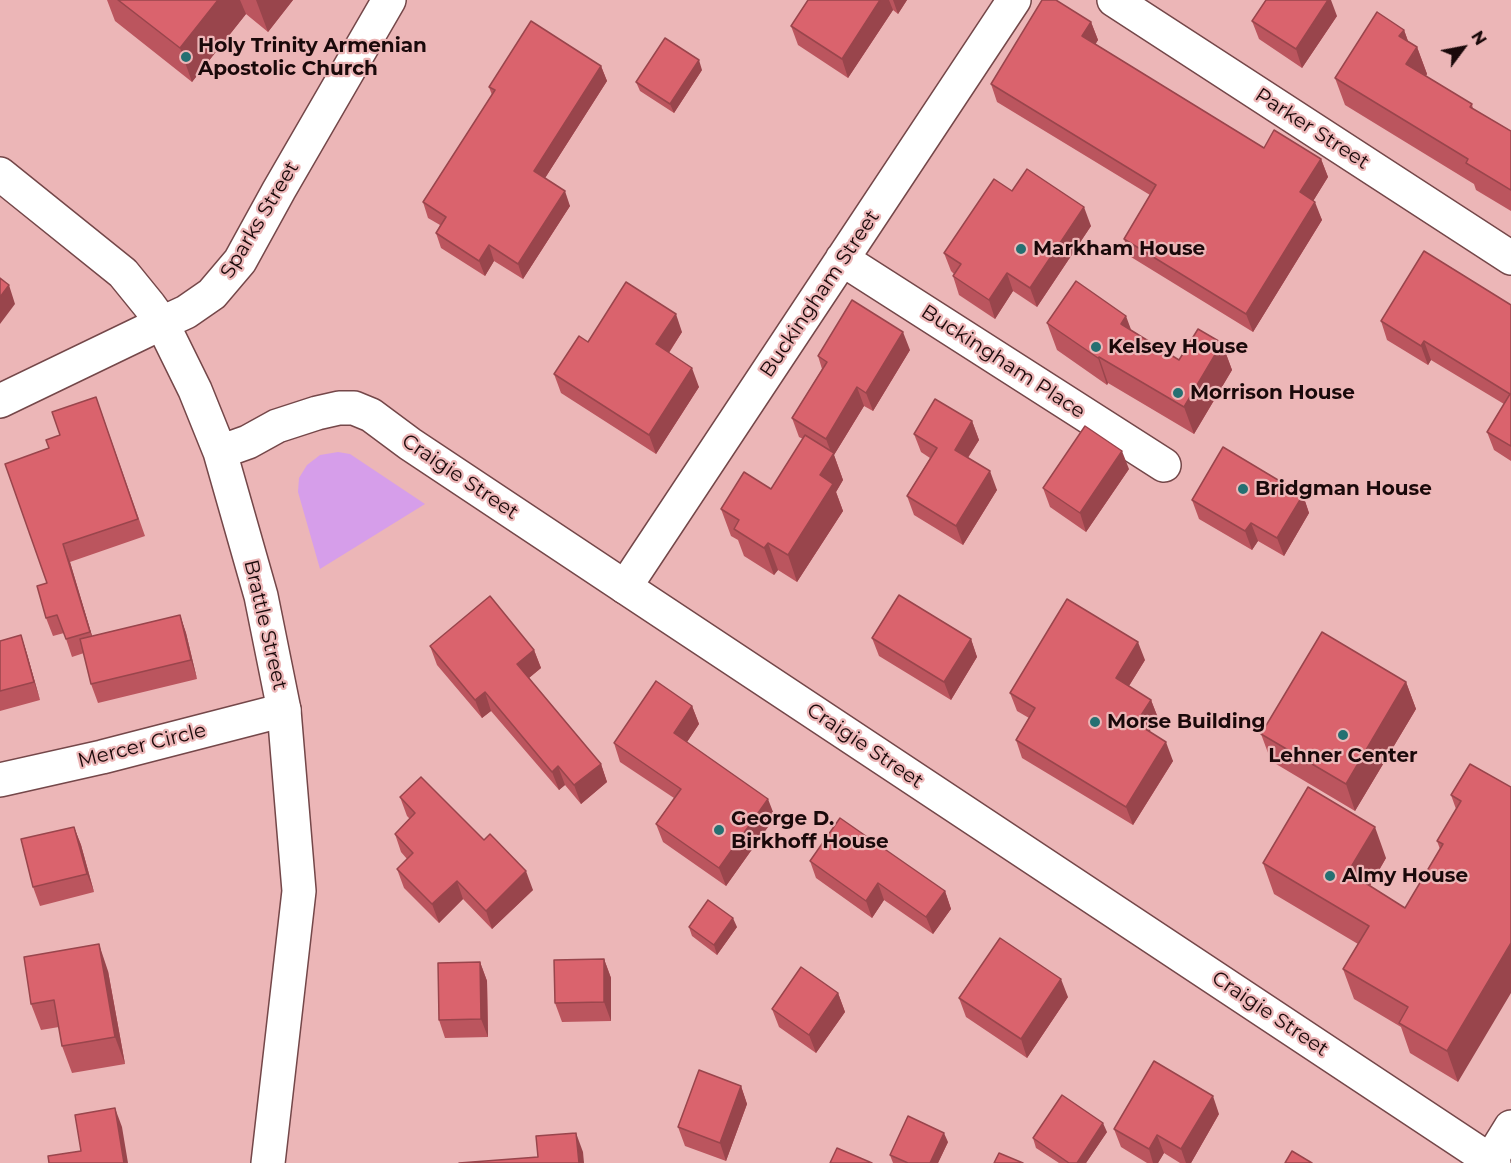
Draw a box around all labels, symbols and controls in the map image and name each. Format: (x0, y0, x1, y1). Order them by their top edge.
north arrow (1433, 18, 1493, 78)
text: N (1467, 28, 1490, 49)
place label: Holy Trinity Armenian Apostolic Church (198, 34, 427, 81)
marker: Holy Trinity Armenian Apostolic Church (179, 50, 193, 64)
street label: Parker Street (1251, 83, 1373, 175)
street label: Sparks Street (216, 157, 304, 283)
street label: Buckingham Street (755, 206, 885, 382)
place label: Markham House (1033, 237, 1205, 261)
marker: Markham House (1014, 242, 1028, 256)
street label: Buckingham Place (917, 300, 1089, 424)
place label: Kelsey House (1108, 335, 1248, 359)
marker: Kelsey House (1089, 340, 1103, 354)
place label: Morrison House (1190, 381, 1355, 405)
marker: Morrison House (1171, 386, 1185, 400)
street label: Craigie Street (397, 429, 523, 525)
place label: Bridgman House (1255, 477, 1432, 501)
marker: Bridgman House (1236, 482, 1250, 496)
street label: Brattle Street (238, 557, 292, 693)
street label: Craigie Street (802, 698, 928, 794)
place label: Morse Building (1107, 710, 1266, 734)
marker: Morse Building (1088, 715, 1102, 729)
street label: Mercer Circle (75, 718, 209, 774)
marker: Lehner Center (1336, 728, 1350, 742)
place label: Lehner Center (1268, 744, 1418, 768)
place label: George D. Birkhoff House (731, 807, 889, 854)
marker: George D. Birkhoff House (712, 823, 726, 837)
place label: Almy House (1342, 864, 1468, 888)
marker: Almy House (1323, 869, 1337, 883)
street label: Craigie Street (1207, 966, 1333, 1062)

